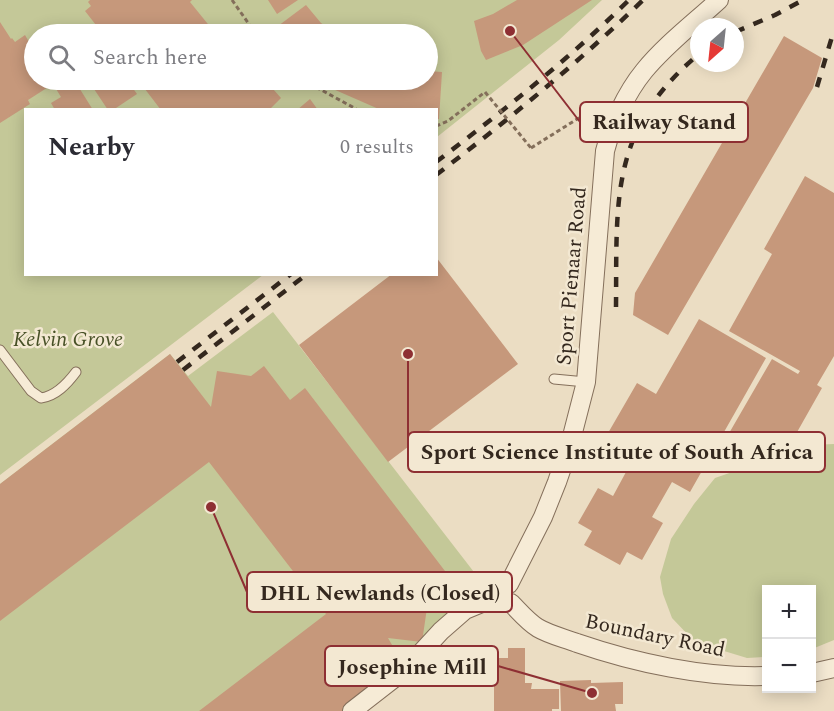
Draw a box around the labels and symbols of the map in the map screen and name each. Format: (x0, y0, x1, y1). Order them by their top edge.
north arrow (690, 18, 744, 72)
callout: Railway Stand (580, 102, 748, 142)
text: Railway Stand (592, 106, 736, 139)
street label: Sport Pienaar Road (548, 185, 596, 367)
park label: Kelvin Grove (13, 324, 123, 356)
callout: Sport Science Institute of South Africa (408, 432, 825, 472)
text: Sport Science Institute of South Africa (421, 436, 814, 469)
callout: DHL Newlands (Closed) (247, 572, 512, 612)
text: DHL Newlands (Closed) (260, 577, 500, 610)
street label: Boundary Road (582, 606, 728, 666)
callout: Josephine Mill (325, 646, 498, 686)
text: Josephine Mill (337, 651, 487, 684)

